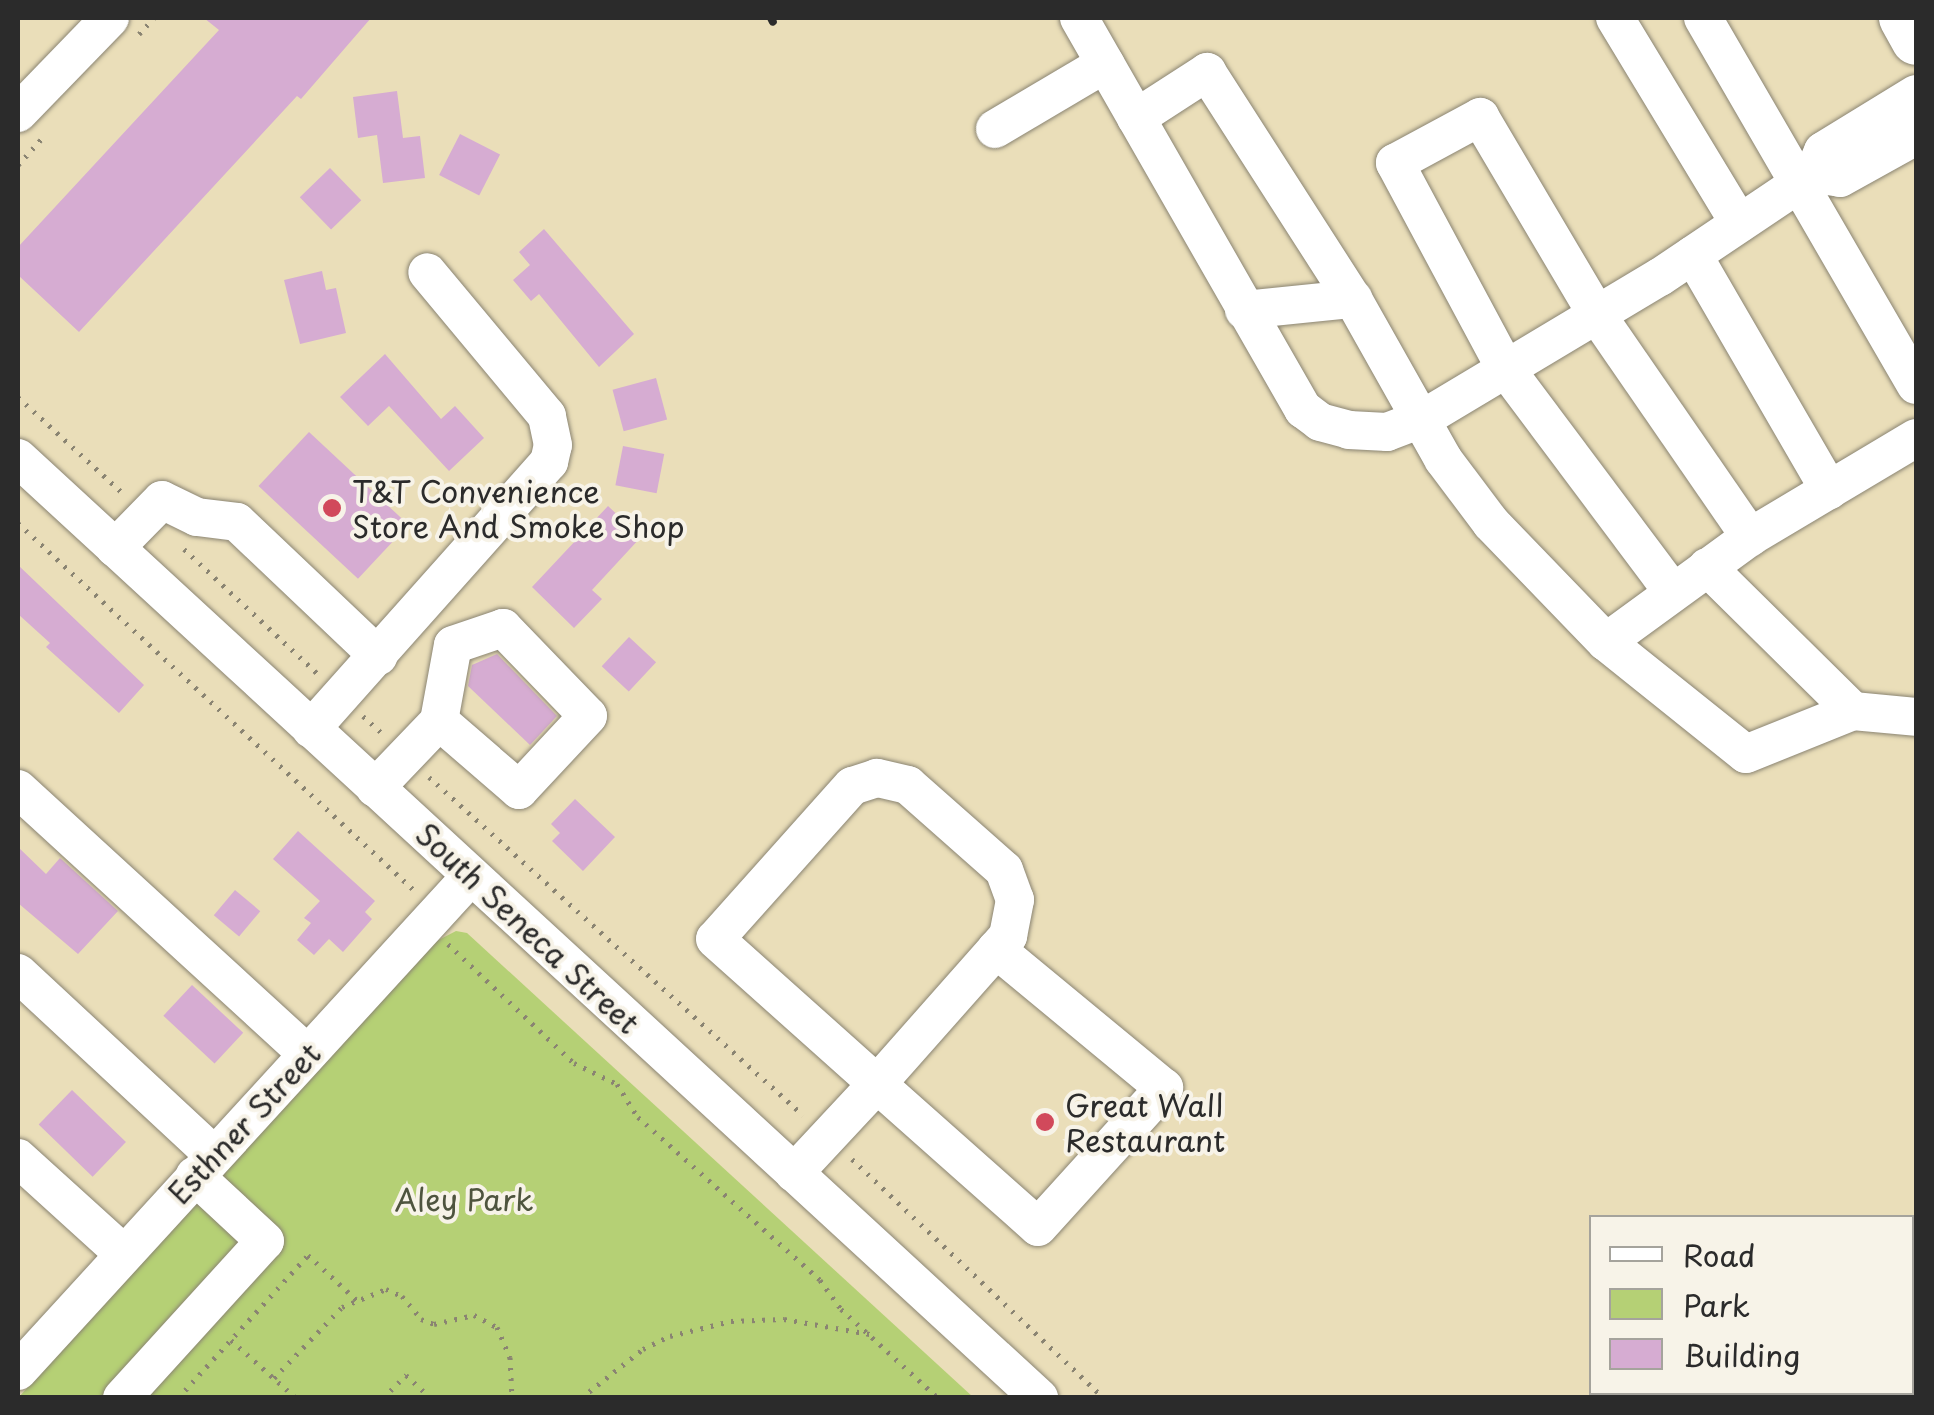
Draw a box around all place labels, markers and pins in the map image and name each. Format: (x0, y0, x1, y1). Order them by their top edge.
place label: T&T Convenience Store And Smoke Shop (352, 473, 685, 544)
marker: T&T Convenience Store And Smoke Shop (321, 497, 343, 519)
place label: Great Wall Restaurant (1065, 1087, 1225, 1158)
marker: Great Wall Restaurant (1034, 1111, 1056, 1133)

